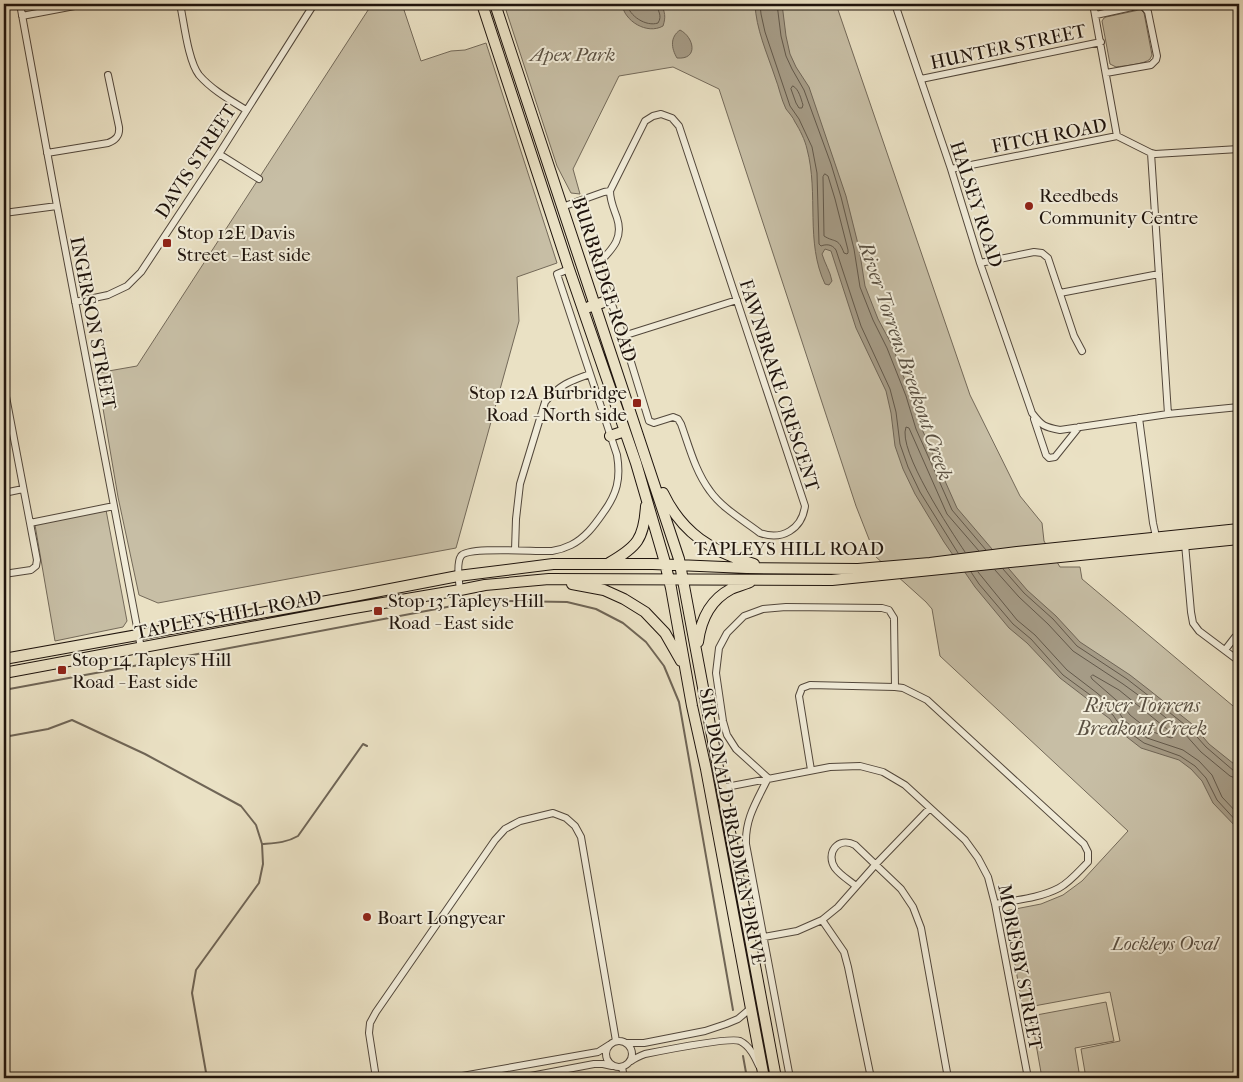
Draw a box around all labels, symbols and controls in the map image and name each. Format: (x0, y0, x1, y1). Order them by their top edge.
street label: HUNTER STREET (928, 20, 1088, 74)
park label: Apex Park (528, 44, 616, 66)
street label: DAVIS STREET (151, 100, 241, 223)
street label: FITCH ROAD (990, 114, 1109, 158)
street label: HALSEY ROAD (945, 138, 1007, 270)
place label: Reedbeds Community Centre (1039, 185, 1198, 229)
street label: BURBRIDGE ROAD (567, 194, 641, 365)
marker: Reedbeds Community Centre (1023, 200, 1035, 212)
place label: Stop 12E Davis Street - East side (177, 222, 311, 266)
street label: INGERSON STREET (65, 235, 121, 412)
marker: Stop 12E Davis Street - East side (161, 237, 173, 249)
water label: River Torrens Breakout Creek (853, 237, 957, 483)
street label: FAWNBRAKE CRESCENT (734, 277, 824, 494)
place label: Stop 12A Burbridge Road - North side (469, 382, 627, 426)
marker: Stop 12A Burbridge Road - North side (631, 397, 643, 409)
street label: TAPLEYS HILL ROAD (694, 538, 884, 560)
street label: TAPLEYS HILL ROAD (133, 586, 323, 644)
place label: Stop 13 Tapleys Hill Road - East side (388, 590, 544, 634)
marker: Stop 13 Tapleys Hill Road - East side (372, 605, 384, 617)
place label: Stop 14 Tapleys Hill Road - East side (72, 649, 231, 693)
marker: Stop 14 Tapleys Hill Road - East side (56, 664, 68, 676)
street label: SIR DONALD BRADMAN DRIVE (694, 686, 770, 967)
water label: River Torrens Breakout Creek (1076, 694, 1207, 740)
street label: MORESBY STREET (993, 882, 1047, 1052)
place label: Boart Longyear (377, 907, 506, 929)
marker: Boart Longyear (361, 911, 373, 923)
park label: Lockleys Oval (1110, 933, 1221, 955)

